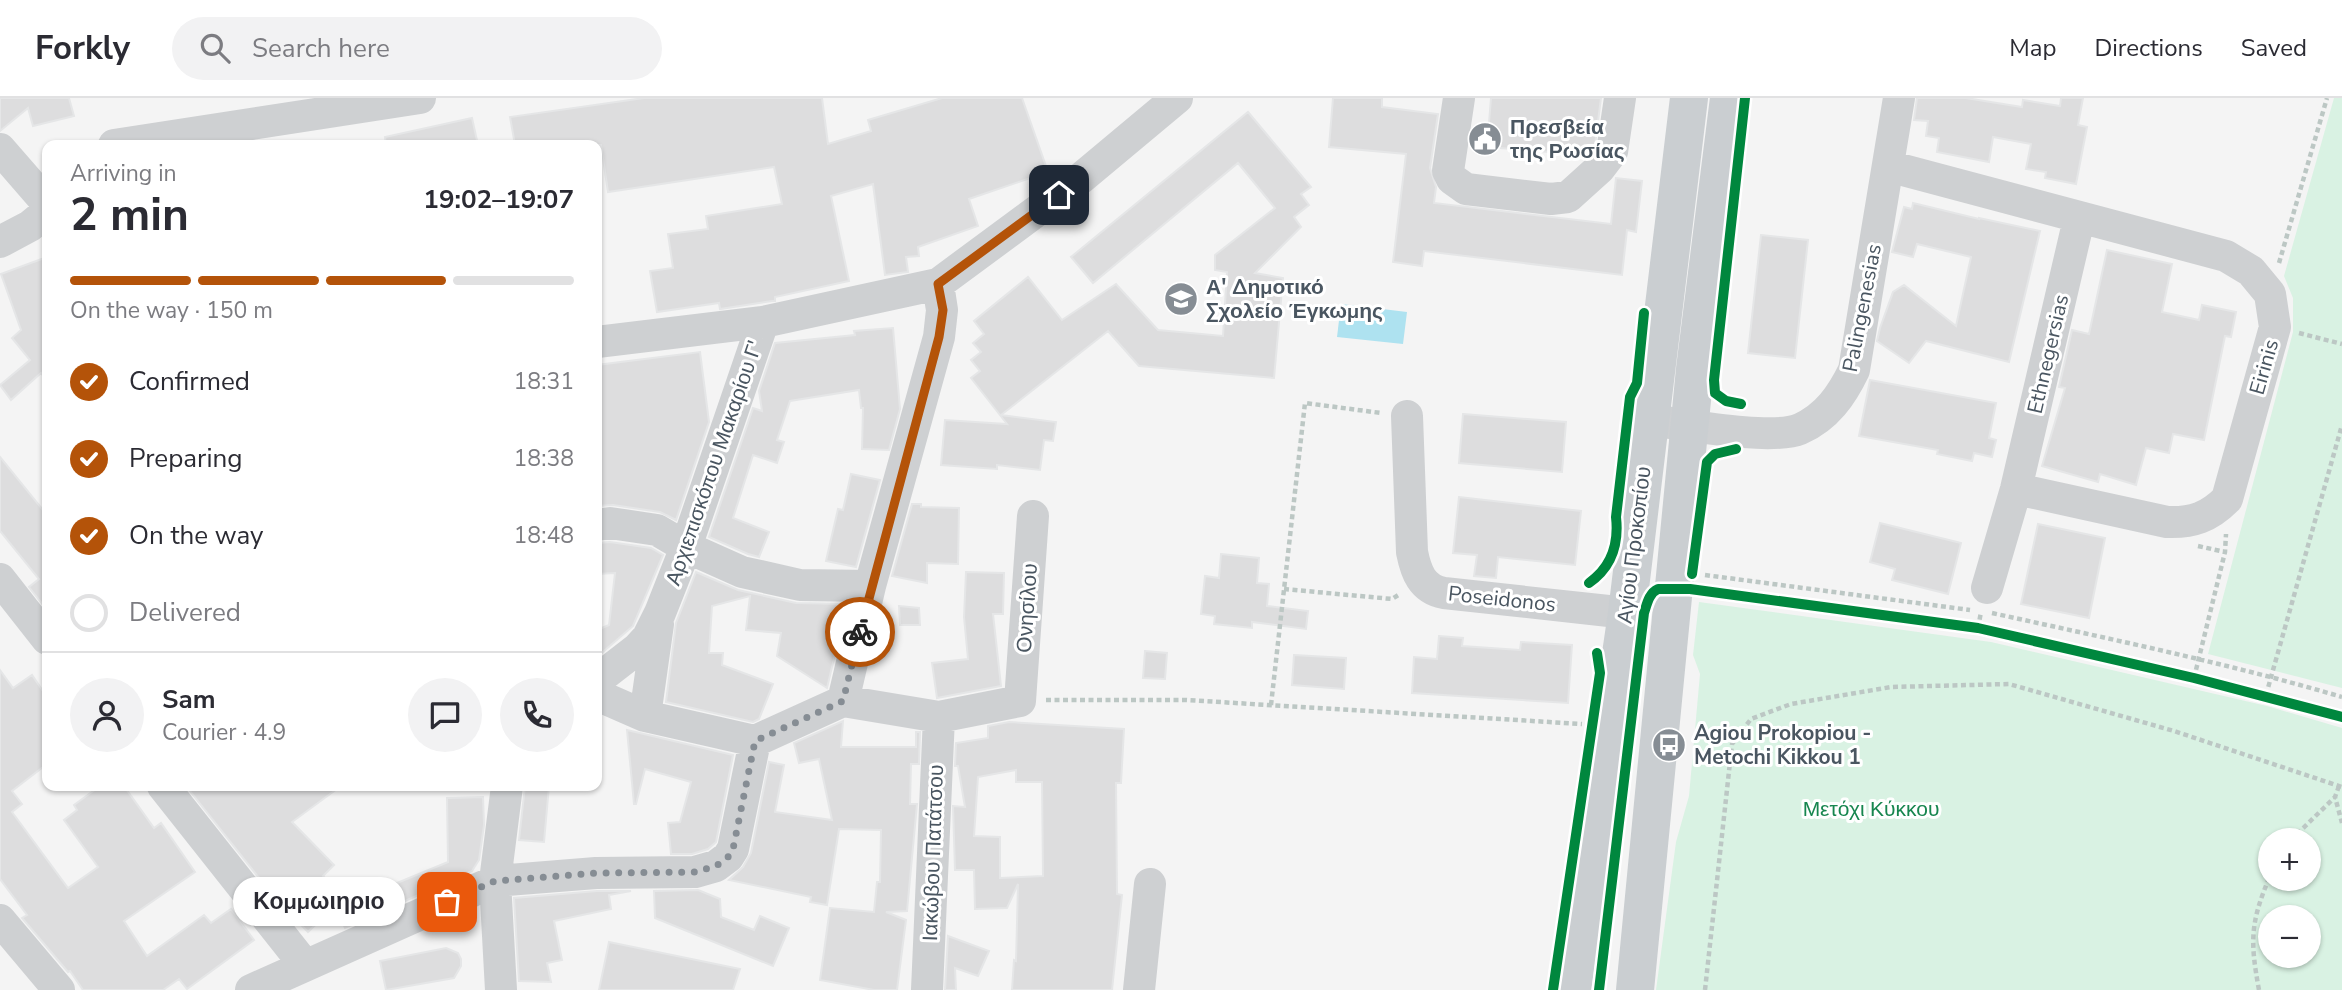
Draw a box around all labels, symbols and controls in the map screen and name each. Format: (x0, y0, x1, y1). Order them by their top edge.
search box (172, 17, 662, 80)
text: Forkly (35, 26, 130, 71)
icon: search (196, 29, 234, 67)
text: Search here (252, 31, 390, 66)
text: Map (2009, 32, 2056, 64)
text: Directions (2094, 32, 2203, 64)
text: Saved (2241, 32, 2307, 64)
place label: Πρεσβεία της Ρωσίας (1510, 113, 1625, 165)
public building icon: Πρεσβεία της Ρωσίας (1466, 120, 1504, 158)
text: Arriving in (70, 158, 177, 189)
pin (1029, 165, 1089, 225)
icon: home (1040, 176, 1078, 214)
text: 19:02–19:07 (423, 182, 574, 217)
text: 2 min (70, 183, 189, 246)
street label: Palingenesias (1836, 242, 1888, 374)
place label: Α' Δημοτικό Σχολείο Έγκωμης (1206, 273, 1383, 325)
school or university icon: Α' Δημοτικό Σχολείο Έγκωμης (1162, 280, 1200, 318)
street label: Ethnegersias (2021, 292, 2075, 416)
text: On the way · 150 m (70, 295, 273, 326)
street label: Eirinis (2243, 336, 2285, 398)
street label: Αρχιεπισκόπου Μακαρίου Γ' (659, 337, 769, 589)
icon: check (70, 363, 108, 401)
text: Confirmed (129, 364, 250, 399)
text: 18:31 (514, 366, 574, 397)
icon: check (70, 440, 108, 478)
text: Preparing (129, 441, 242, 476)
text: 18:38 (514, 443, 574, 474)
street label: Αγίου Προκοπίου (1610, 465, 1658, 625)
icon: check (70, 517, 108, 555)
text: On the way (129, 518, 263, 553)
text: 18:48 (514, 520, 574, 551)
street label: Ονησίλου (1010, 562, 1044, 654)
street label: Poseidonos (1447, 579, 1557, 619)
text: Delivered (129, 595, 241, 630)
courier (825, 597, 895, 667)
icon: bike (841, 613, 879, 651)
button: person (70, 678, 144, 752)
button: chat (408, 678, 482, 752)
button: phone (500, 678, 574, 752)
text: Sam (162, 682, 215, 717)
text: Courier · 4.9 (162, 717, 286, 748)
place label: Agiou Prokopiou - Metochi Kikkou 1 (1694, 719, 1871, 771)
bus stop icon: Agiou Prokopiou - Metochi Kikkou 1 (1650, 726, 1688, 764)
street label: Ιακώβου Πατάτσου (916, 764, 950, 942)
park label: Μετόχι Κύκκου (1803, 795, 1939, 823)
map controls (2258, 828, 2321, 968)
button: + (2258, 828, 2321, 891)
pin (417, 872, 477, 932)
callout: Κομμωιηριο (233, 878, 405, 926)
icon: bag (428, 883, 466, 921)
text: Κομμωιηριο (253, 886, 385, 917)
button: − (2258, 905, 2321, 968)

